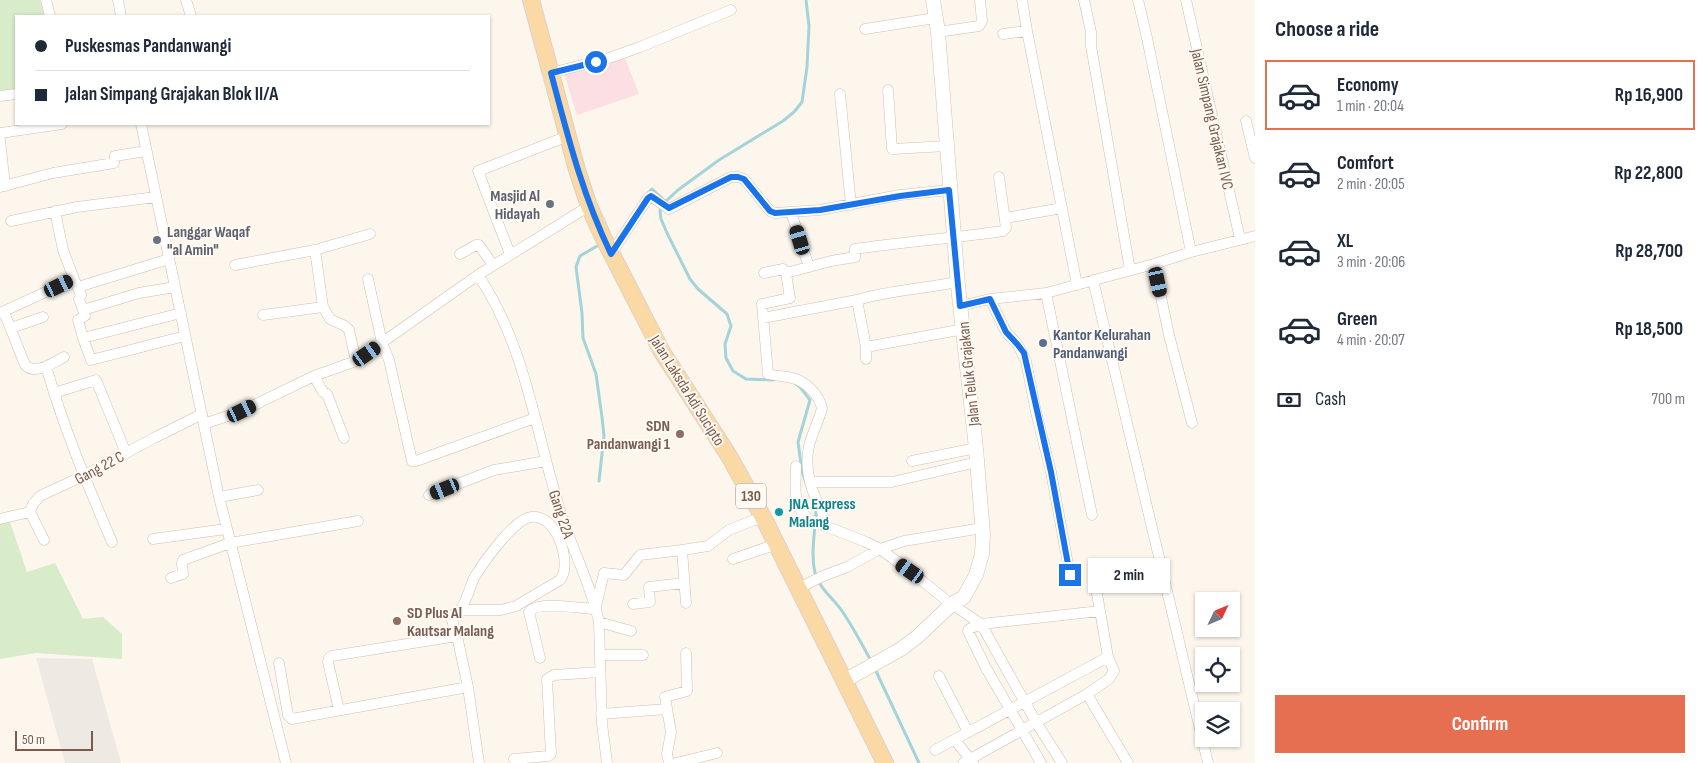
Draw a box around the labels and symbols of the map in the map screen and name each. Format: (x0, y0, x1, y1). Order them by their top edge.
street label: Jalan Simpang Grajakan IVC (1186, 46, 1237, 192)
route start (585, 51, 607, 73)
place label: Masjid Al Hidayah (490, 187, 540, 224)
marker: Masjid Al Hidayah (544, 198, 556, 210)
place label: Langgar Waqaf "al Amin" (167, 223, 251, 260)
car (788, 223, 811, 257)
marker: Langgar Waqaf "al Amin" (151, 234, 163, 246)
car (1147, 266, 1168, 298)
car (42, 273, 75, 299)
street label: Jalan Teluk Grajakan (955, 321, 985, 428)
place label: Kantor Kelurahan Pandanwangi (1053, 326, 1151, 363)
street label: Jalan Laksda Adi Sucipto (645, 331, 728, 450)
marker: Kantor Kelurahan Pandanwangi (1037, 337, 1049, 349)
car (350, 339, 383, 369)
car (225, 398, 258, 424)
place label: SDN Pandanwangi 1 (587, 417, 671, 454)
marker: SDN Pandanwangi 1 (674, 428, 686, 440)
street label: Gang 22 C (72, 447, 128, 489)
car (428, 476, 461, 502)
road number: 130 (736, 484, 766, 508)
street label: Gang 22A (544, 488, 577, 541)
place label: JNA Express Malang (788, 495, 856, 532)
marker: JNA Express Malang (773, 506, 785, 518)
car (893, 556, 926, 586)
callout: 2 min (1088, 558, 1170, 592)
route end (1059, 564, 1081, 586)
north arrow (1195, 592, 1240, 638)
place label: SD Plus Al Kautsar Malang (407, 604, 494, 641)
marker: SD Plus Al Kautsar Malang (391, 615, 403, 627)
scale bar (15, 728, 92, 751)

